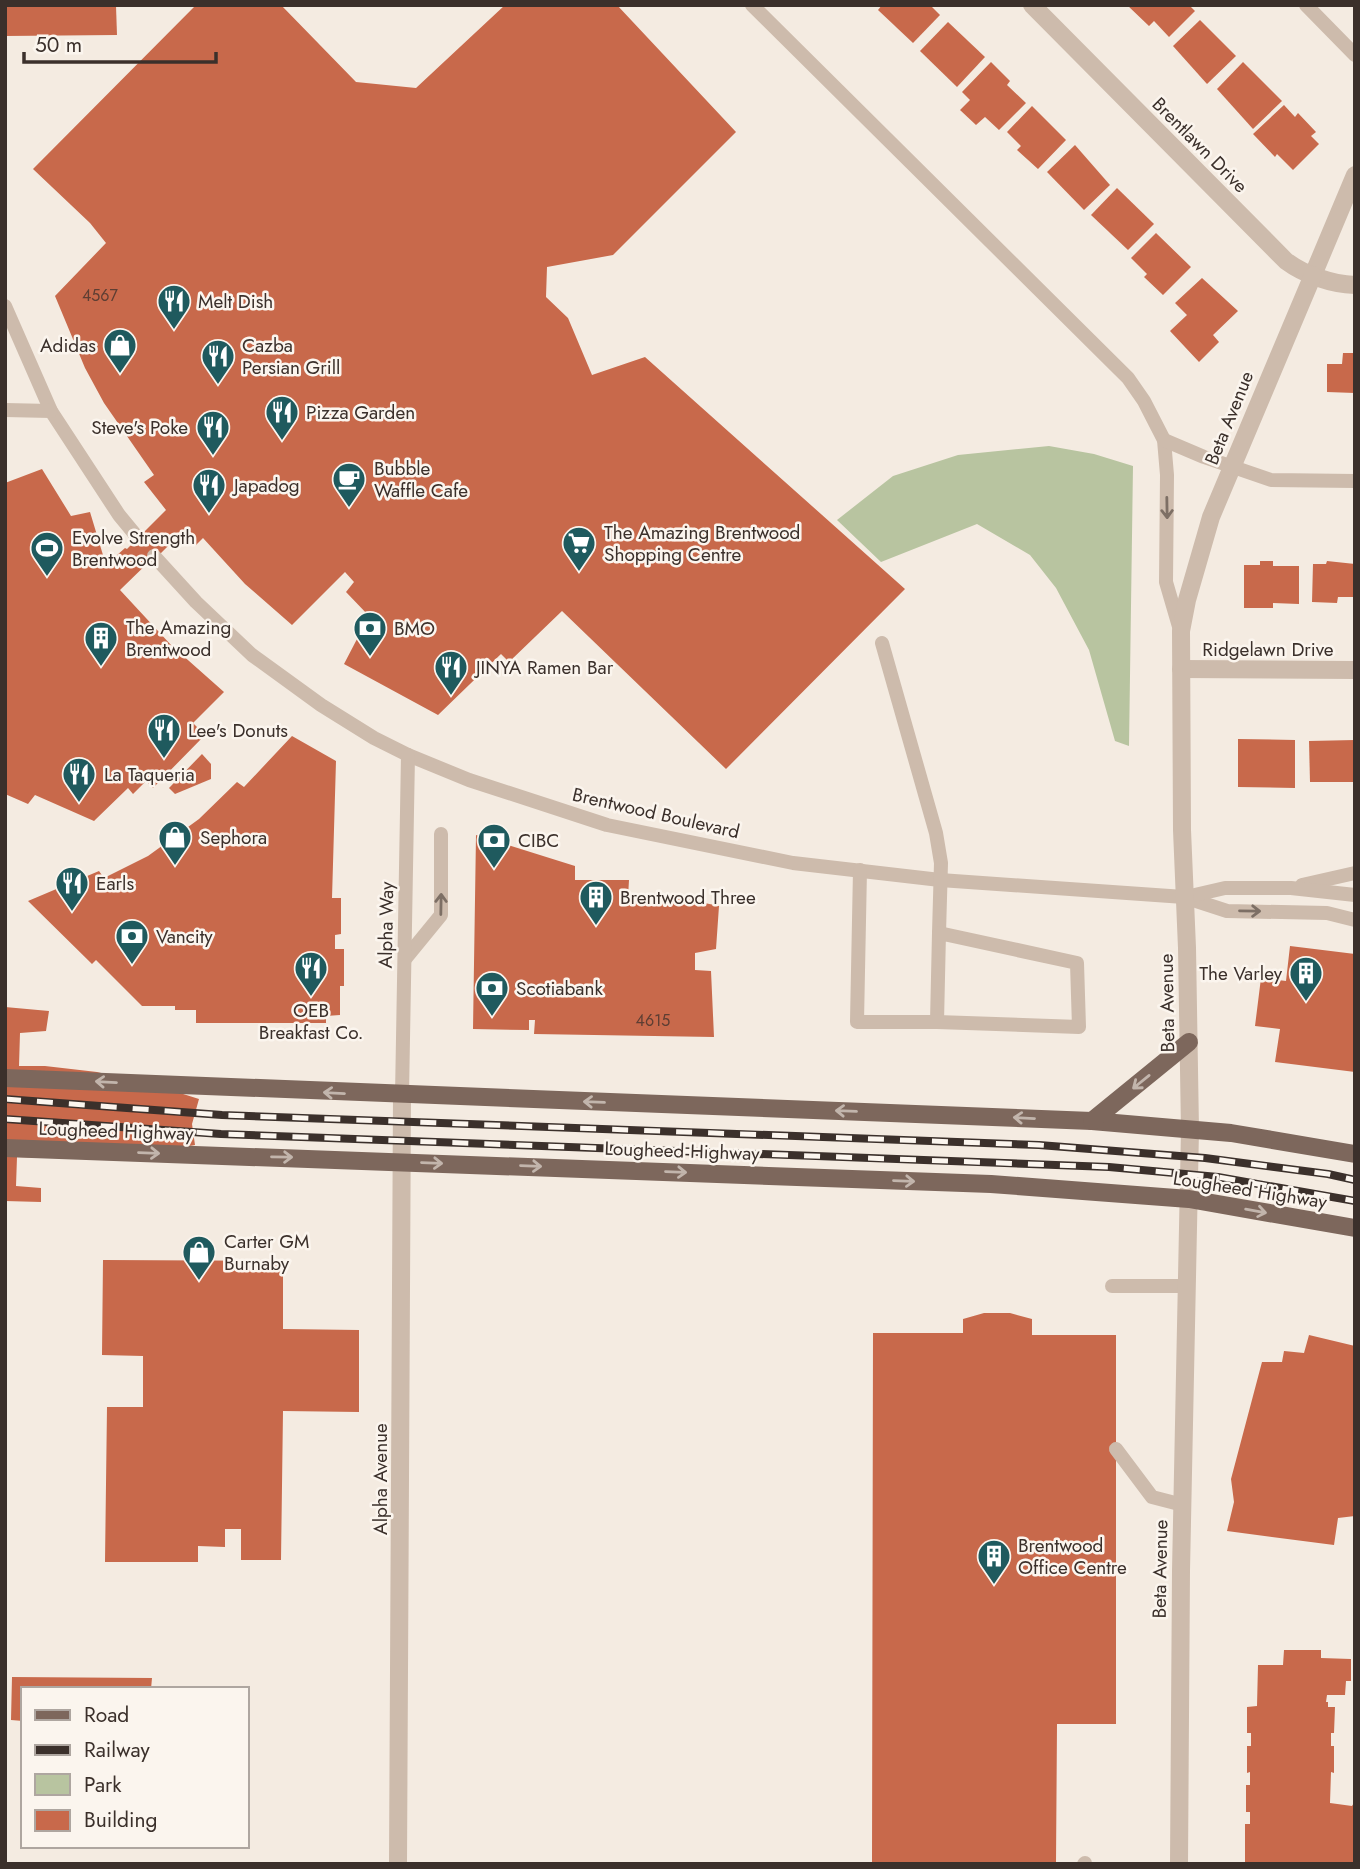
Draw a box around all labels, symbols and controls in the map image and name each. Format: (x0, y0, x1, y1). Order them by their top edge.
scale bar (24, 21, 217, 65)
text: 50 m (35, 30, 82, 60)
street label: Brentlawn Drive (1146, 91, 1254, 199)
restaurant icon: Melt Dish (155, 282, 193, 331)
house number: 4567 (82, 284, 119, 307)
place label: Melt Dish (198, 288, 273, 315)
shop icon: Adidas (101, 326, 139, 375)
place label: Adidas (40, 332, 96, 359)
place label: Cazba Persian Grill (242, 332, 340, 381)
restaurant icon: Cazba Persian Grill (199, 337, 237, 386)
street label: Beta Avenue (1198, 367, 1260, 469)
restaurant icon: Pizza Garden (263, 393, 301, 442)
place label: Pizza Garden (306, 399, 415, 426)
restaurant icon: Steve's Poke (194, 408, 232, 457)
place label: Steve's Poke (91, 414, 188, 441)
place label: Bubble Waffle Cafe (374, 455, 468, 504)
cafe icon: Bubble Waffle Cafe (330, 460, 368, 509)
restaurant icon: Japadog (190, 466, 228, 515)
place label: Japadog (231, 472, 300, 499)
one-way arrow (1160, 497, 1174, 520)
place label: The Amazing Brentwood Shopping Centre (604, 519, 800, 568)
place label: Evolve Strength Brentwood (72, 524, 195, 573)
supermarket icon: The Amazing Brentwood Shopping Centre (560, 524, 598, 573)
sports icon: Evolve Strength Brentwood (28, 529, 66, 578)
bank icon: BMO (351, 609, 389, 658)
place label: The Amazing Brentwood (126, 614, 231, 663)
place label: BMO (394, 615, 435, 642)
building icon: The Amazing Brentwood (82, 619, 120, 668)
street label: Ridgelawn Drive (1202, 636, 1334, 663)
restaurant icon: JINYA Ramen Bar (432, 648, 470, 697)
place label: JINYA Ramen Bar (473, 654, 614, 681)
restaurant icon: Lee's Donuts (145, 711, 183, 760)
place label: Lee's Donuts (188, 717, 288, 744)
restaurant icon: La Taqueria (60, 755, 98, 804)
place label: La Taqueria (104, 761, 195, 788)
street label: Brentwood Boulevard (570, 781, 742, 845)
shop icon: Sephora (156, 818, 194, 867)
bank icon: CIBC (475, 821, 513, 870)
place label: Sephora (200, 824, 267, 851)
place label: CIBC (518, 827, 559, 854)
restaurant icon: Earls (53, 864, 91, 913)
place label: Earls (96, 870, 134, 897)
building icon: Brentwood Three (577, 878, 615, 927)
street label: Alpha Way (372, 881, 400, 969)
place label: Brentwood Three (620, 884, 756, 911)
one-way arrow (434, 893, 447, 916)
one-way arrow (1239, 905, 1262, 918)
bank icon: Vancity (113, 917, 151, 966)
place label: Vancity (156, 923, 213, 950)
restaurant icon: OEB Breakfast Co. (292, 949, 330, 998)
street label: Beta Avenue (1153, 953, 1181, 1053)
building icon: The Varley (1287, 954, 1325, 1003)
place label: The Varley (1199, 960, 1283, 987)
bank icon: Scotiabank (473, 969, 511, 1018)
place label: Scotiabank (516, 975, 603, 1002)
place label: OEB Breakfast Co. (259, 997, 363, 1046)
house number: 4615 (636, 1009, 670, 1032)
one-way arrow (1132, 1074, 1151, 1089)
one-way arrow (95, 1075, 118, 1088)
one-way arrow (322, 1086, 345, 1099)
one-way arrow (583, 1096, 606, 1109)
one-way arrow (834, 1105, 857, 1118)
one-way arrow (1013, 1111, 1036, 1124)
street label: Lougheed Highway (38, 1115, 195, 1147)
street label: Lougheed Highway (604, 1135, 761, 1167)
one-way arrow (137, 1147, 160, 1160)
one-way arrow (270, 1151, 293, 1164)
one-way arrow (420, 1157, 443, 1170)
one-way arrow (520, 1160, 543, 1173)
one-way arrow (665, 1165, 688, 1178)
street label: Lougheed Highway (1171, 1165, 1329, 1216)
one-way arrow (892, 1174, 915, 1187)
one-way arrow (1244, 1205, 1267, 1218)
place label: Carter GM Burnaby (224, 1228, 309, 1277)
shop icon: Carter GM Burnaby (180, 1233, 218, 1282)
street label: Alpha Avenue (367, 1423, 394, 1535)
street label: Beta Avenue (1146, 1519, 1174, 1619)
place label: Brentwood Office Centre (1018, 1532, 1127, 1581)
building icon: Brentwood Office Centre (975, 1537, 1013, 1586)
legend (21, 1687, 248, 1848)
text: Road (84, 1700, 129, 1730)
text: Railway (84, 1735, 150, 1765)
text: Park (84, 1770, 122, 1800)
text: Building (84, 1805, 157, 1835)

